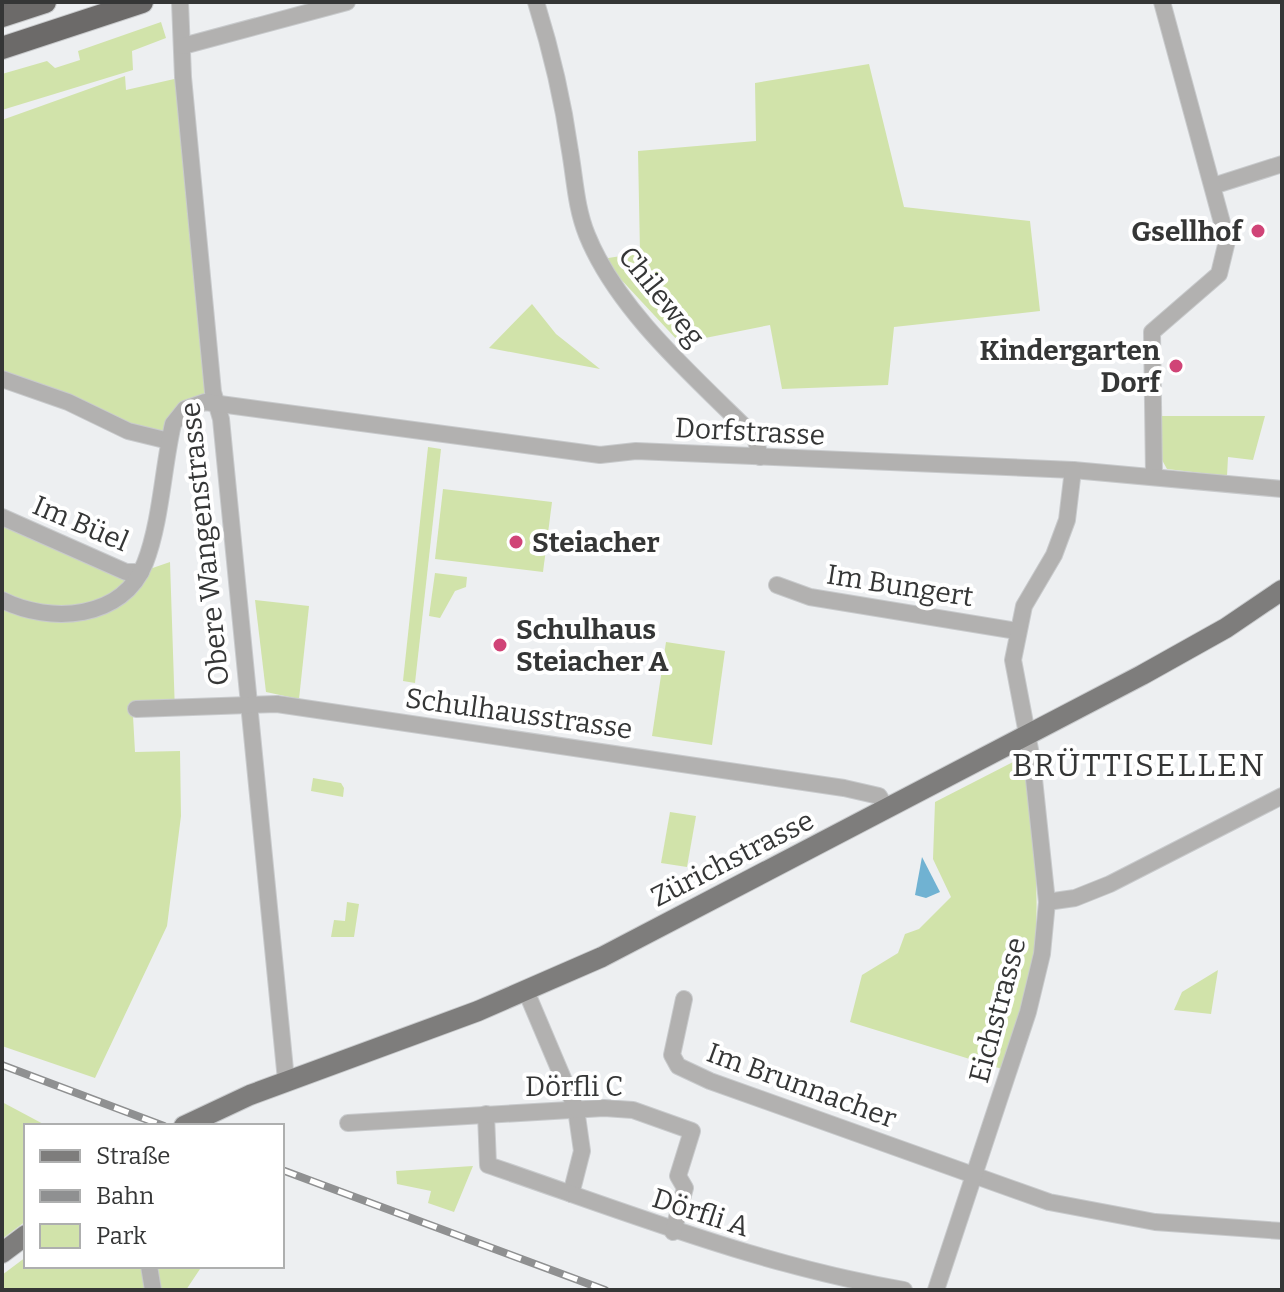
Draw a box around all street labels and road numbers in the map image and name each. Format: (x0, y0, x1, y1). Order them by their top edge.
street label: Chileweg (611, 240, 712, 353)
street label: Obere Wangenstrasse (173, 401, 236, 687)
street label: Dorfstrasse (674, 411, 826, 452)
street label: Im Büel (28, 489, 134, 558)
street label: Im Bungert (824, 558, 976, 613)
street label: Schulhausstrasse (403, 681, 635, 746)
street label: Zürichstrasse (645, 803, 819, 914)
street label: Eichstrasse (962, 934, 1033, 1086)
street label: Im Brunnacher (703, 1036, 901, 1135)
street label: Dörfli C (525, 1070, 623, 1103)
street label: Dörfli A (648, 1181, 754, 1244)

